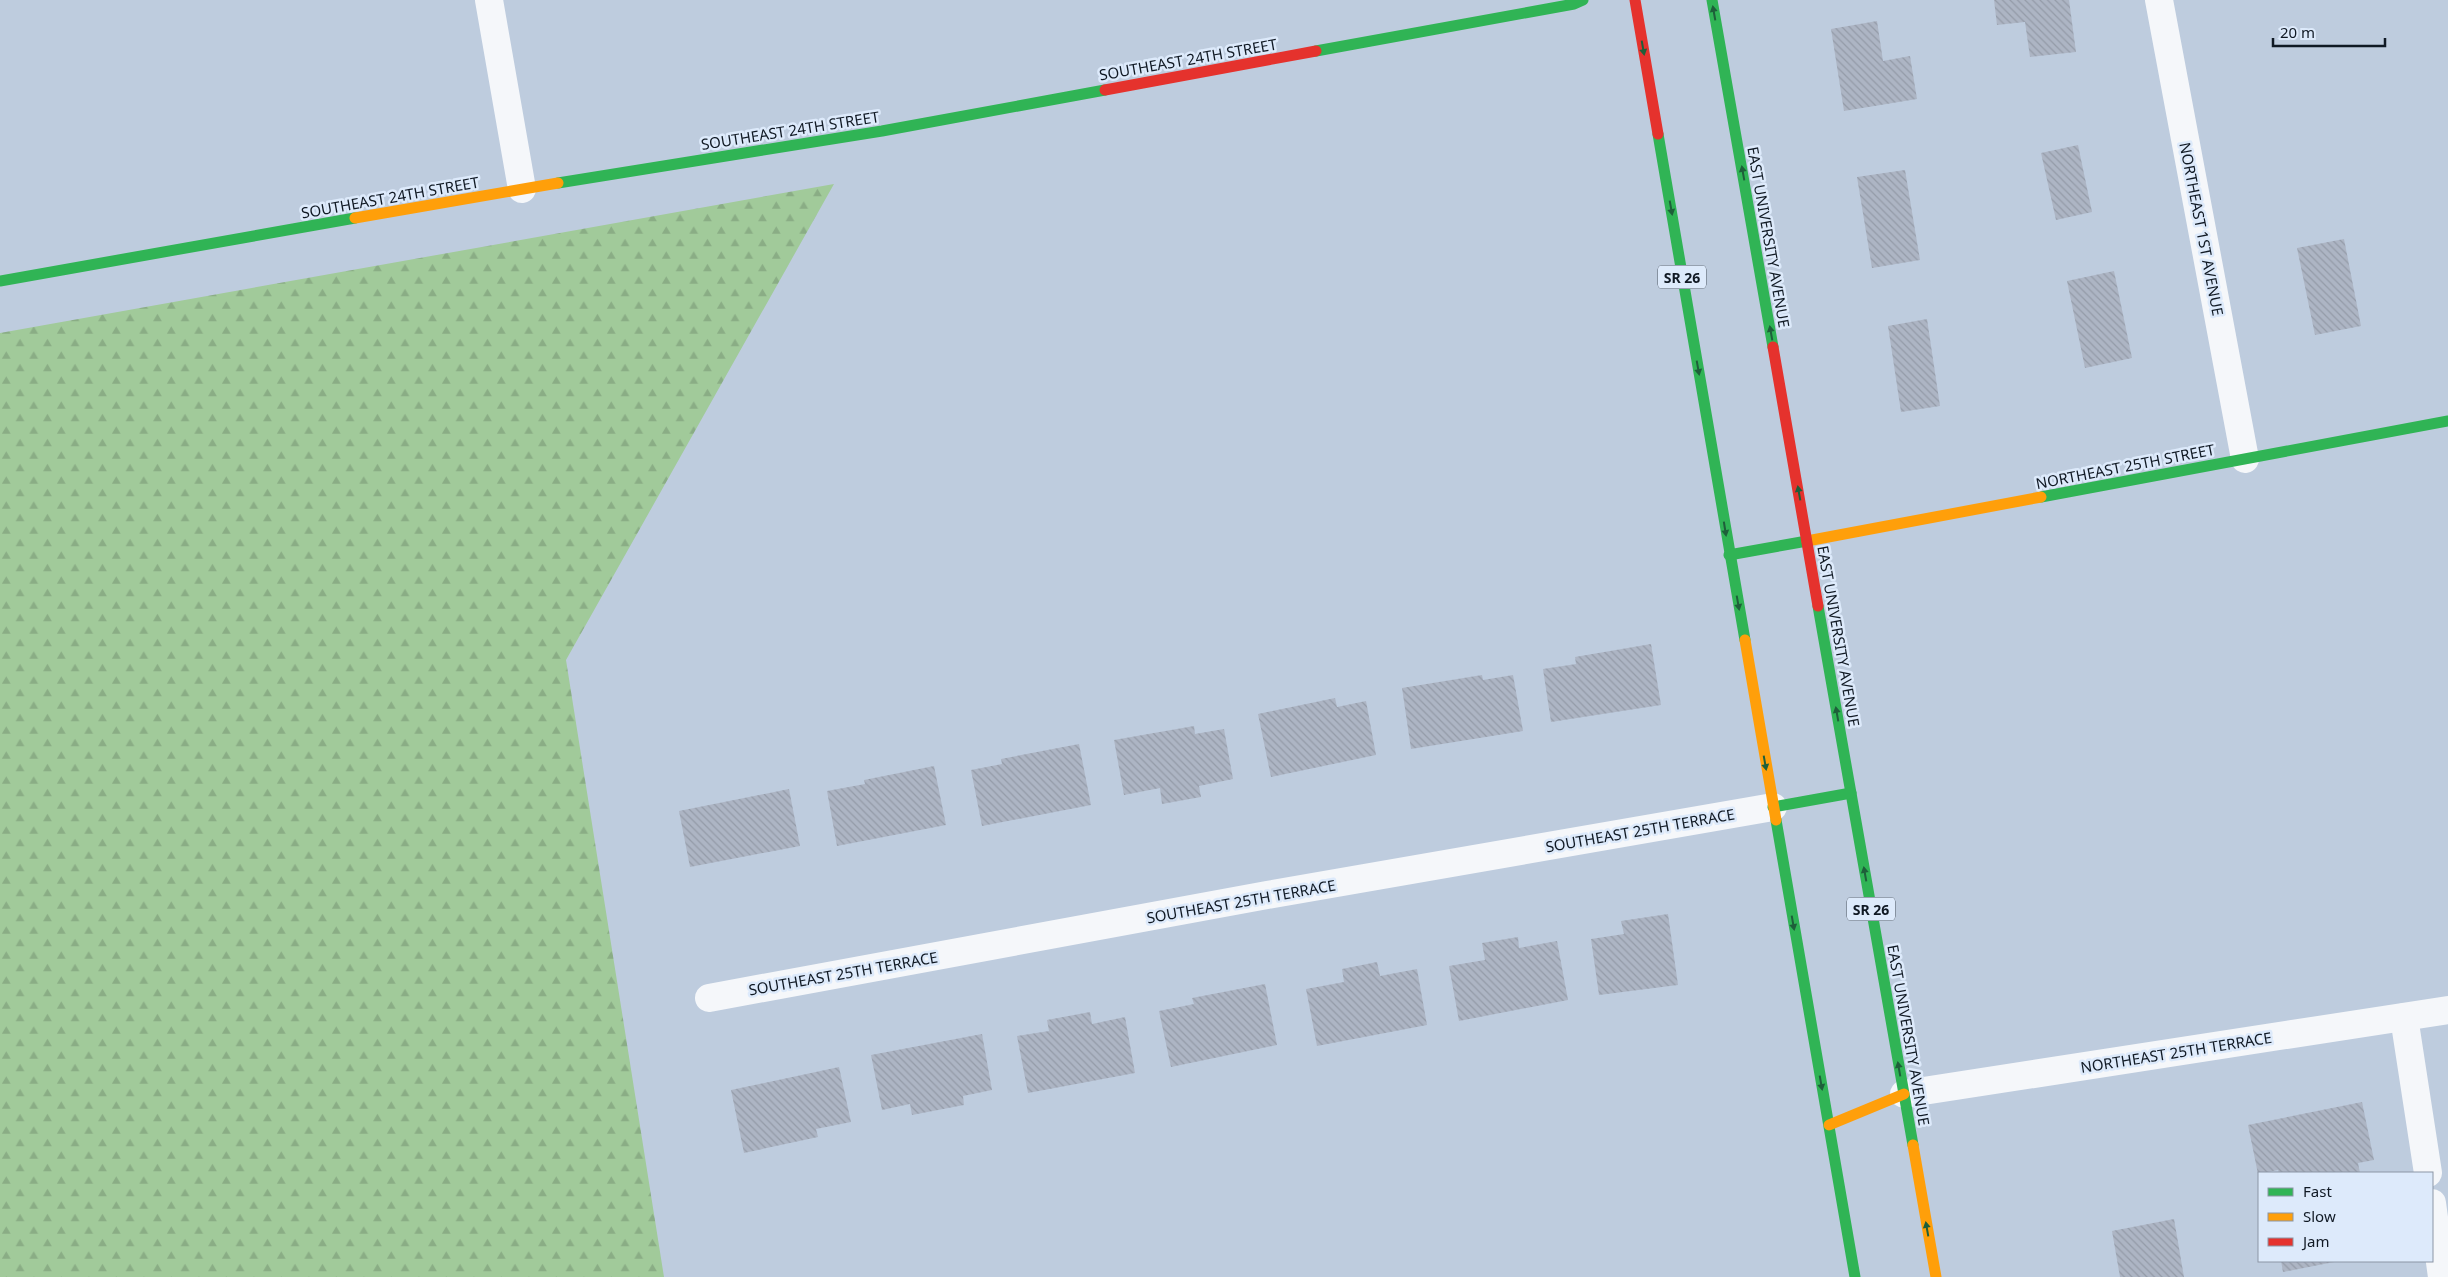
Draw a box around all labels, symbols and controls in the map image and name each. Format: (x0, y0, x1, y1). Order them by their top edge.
one-way arrow (1710, 5, 1718, 21)
scale bar (2273, 15, 2386, 47)
text: 20 m (2280, 22, 2315, 42)
street label: SOUTHEAST 24TH STREET (1098, 33, 1279, 84)
one-way arrow (1640, 40, 1648, 56)
street label: SOUTHEAST 24TH STREET (699, 106, 881, 154)
street label: NORTHEAST 1ST AVENUE (2175, 141, 2229, 317)
street label: EAST UNIVERSITY AVENUE (1743, 145, 1795, 329)
one-way arrow (1738, 165, 1746, 181)
street label: SOUTHEAST 24TH STREET (300, 171, 481, 222)
one-way arrow (1667, 201, 1675, 217)
road number: SR 26 (1658, 266, 1706, 288)
one-way arrow (1766, 325, 1774, 341)
one-way arrow (1694, 361, 1702, 377)
street label: NORTHEAST 25TH STREET (2034, 439, 2217, 493)
one-way arrow (1794, 485, 1802, 501)
one-way arrow (1721, 521, 1729, 537)
street label: EAST UNIVERSITY AVENUE (1813, 544, 1865, 728)
one-way arrow (1734, 595, 1742, 611)
one-way arrow (1833, 706, 1841, 722)
one-way arrow (1762, 755, 1770, 771)
street label: SOUTHEAST 25TH TERRACE (1544, 804, 1736, 856)
one-way arrow (1861, 866, 1869, 882)
street label: SOUTHEAST 25TH TERRACE (1145, 875, 1337, 927)
road number: SR 26 (1847, 898, 1895, 921)
one-way arrow (1790, 915, 1798, 931)
street label: EAST UNIVERSITY AVENUE (1883, 943, 1935, 1127)
street label: SOUTHEAST 25TH TERRACE (747, 947, 939, 999)
street label: NORTHEAST 25TH TERRACE (2079, 1027, 2273, 1077)
one-way arrow (1895, 1061, 1903, 1077)
one-way arrow (1818, 1075, 1826, 1091)
legend (2258, 1172, 2433, 1262)
text: Fast (2303, 1181, 2332, 1201)
text: Slow (2303, 1206, 2336, 1226)
one-way arrow (1923, 1221, 1931, 1237)
text: Jam (2301, 1231, 2330, 1251)

